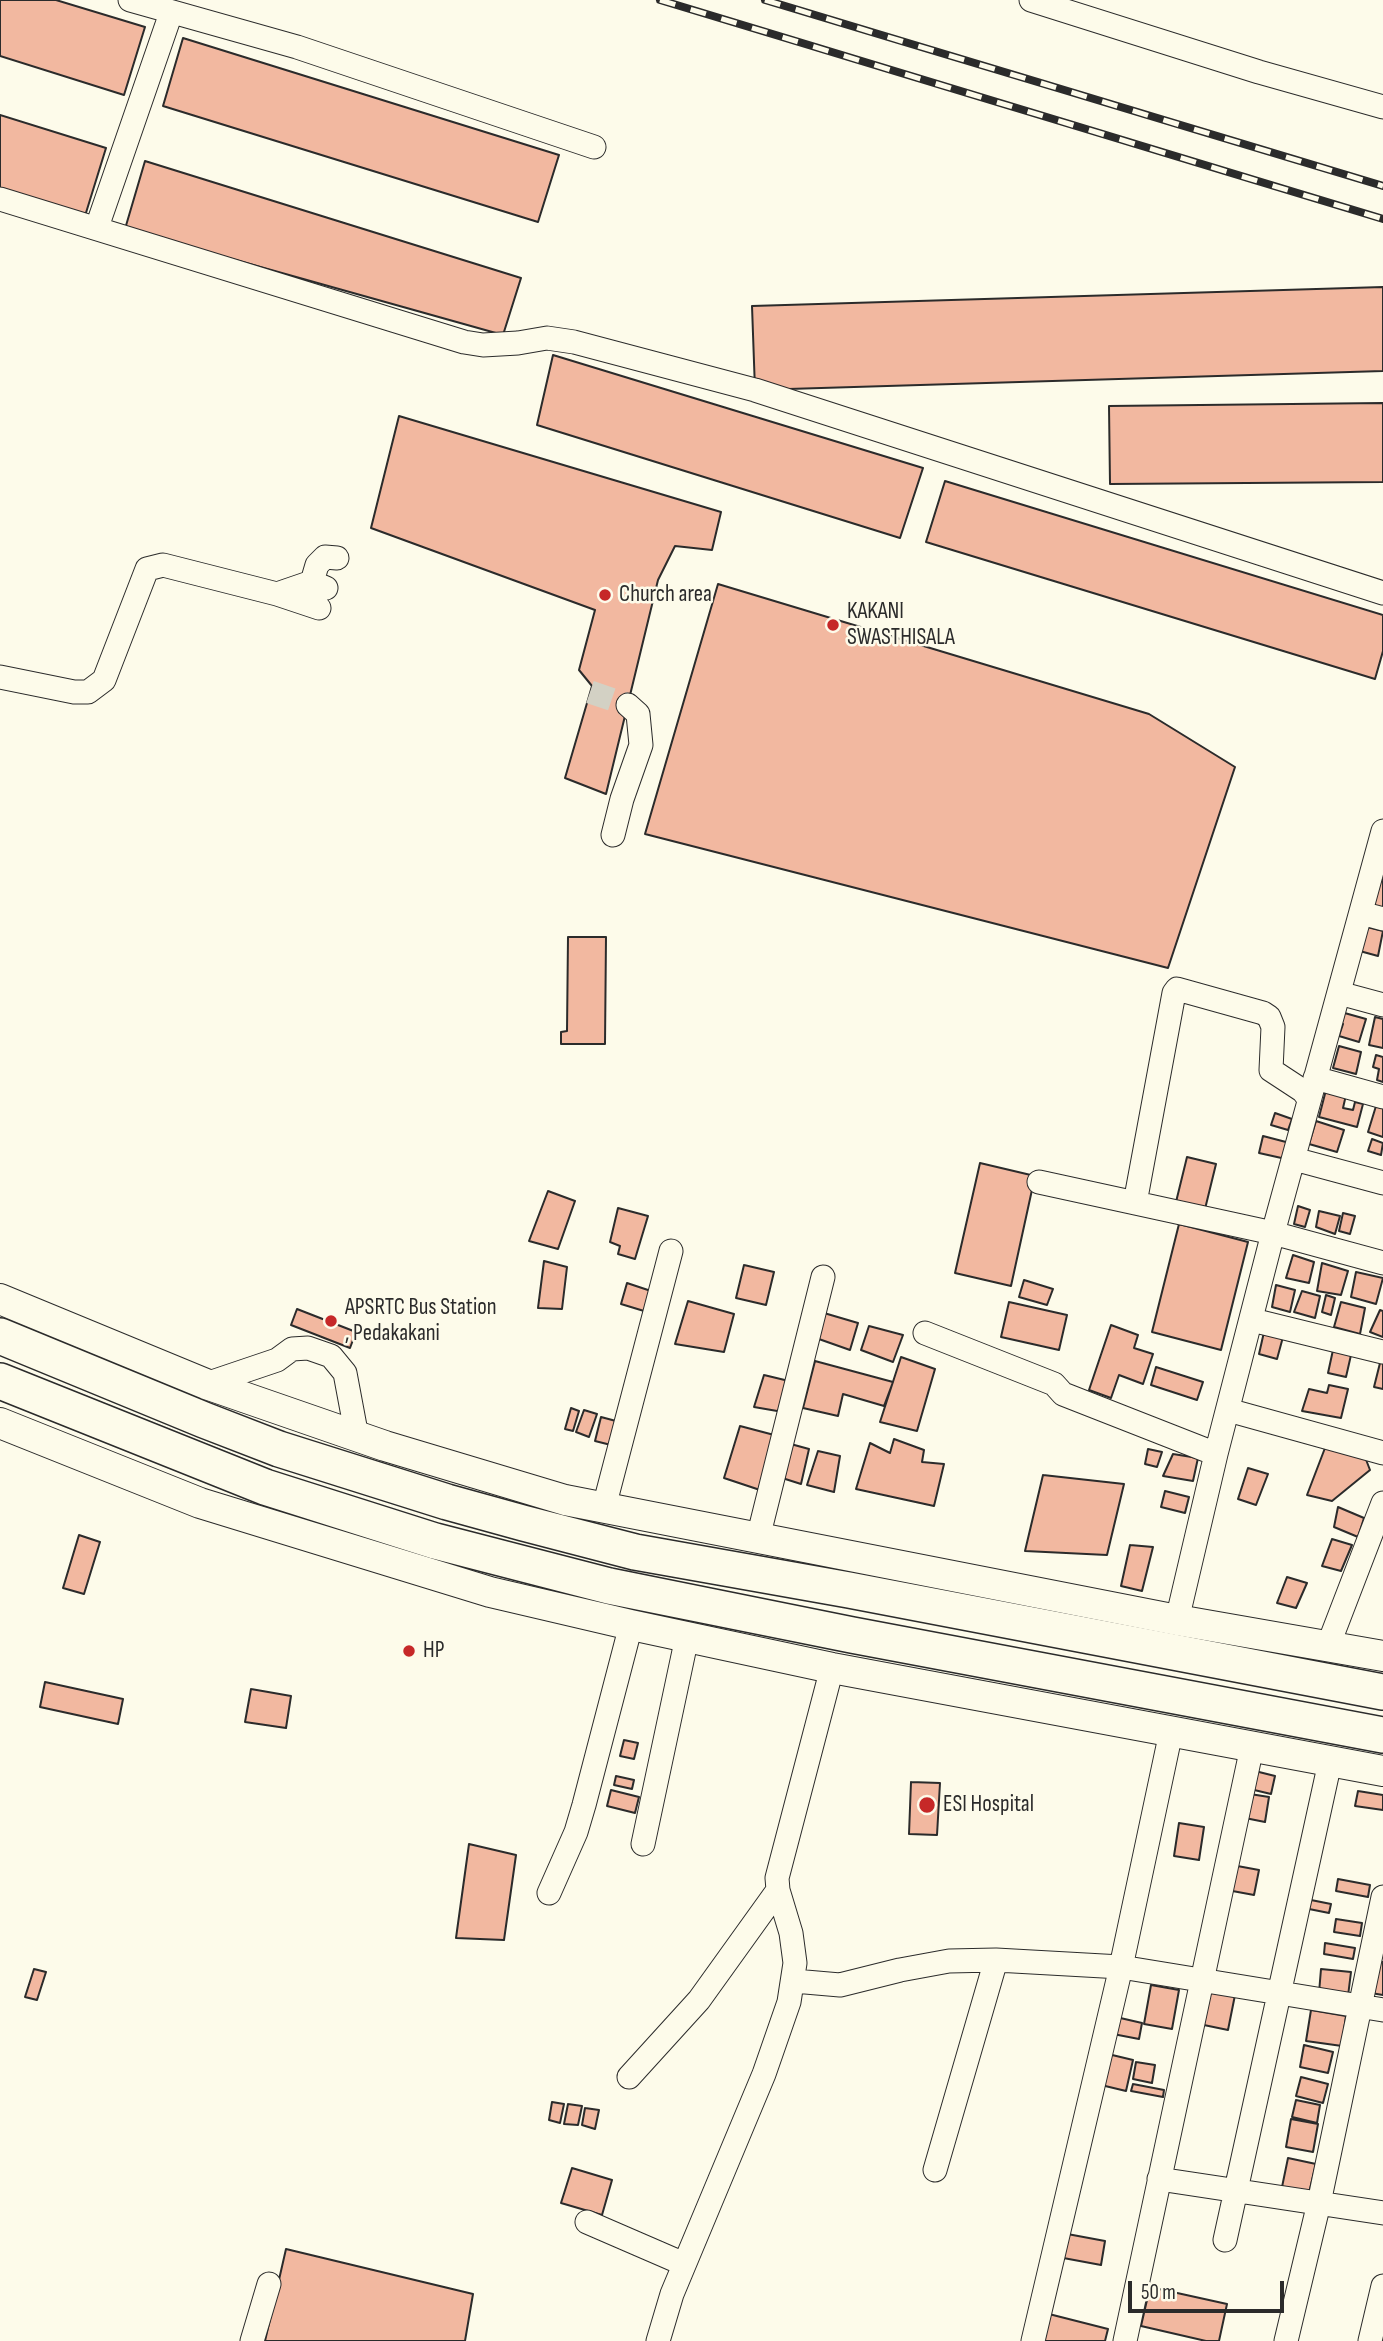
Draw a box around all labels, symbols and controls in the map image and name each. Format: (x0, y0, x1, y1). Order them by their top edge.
place label: Church area (619, 581, 712, 609)
marker: Church area (597, 587, 613, 603)
place label: KAKANI SWASTHISALA (847, 598, 955, 652)
marker: KAKANI SWASTHISALA (825, 617, 841, 633)
place label: APSRTC Bus Station , Pedakakani (345, 1294, 497, 1348)
marker: APSRTC Bus Station , Pedakakani (323, 1313, 339, 1329)
place label: HP (423, 1637, 444, 1665)
marker: HP (401, 1643, 417, 1659)
place label: ESI Hospital (943, 1791, 1034, 1819)
marker: ESI Hospital (917, 1795, 937, 1815)
scale bar (1131, 2268, 1287, 2312)
text: 50 m (1141, 2280, 1176, 2305)

